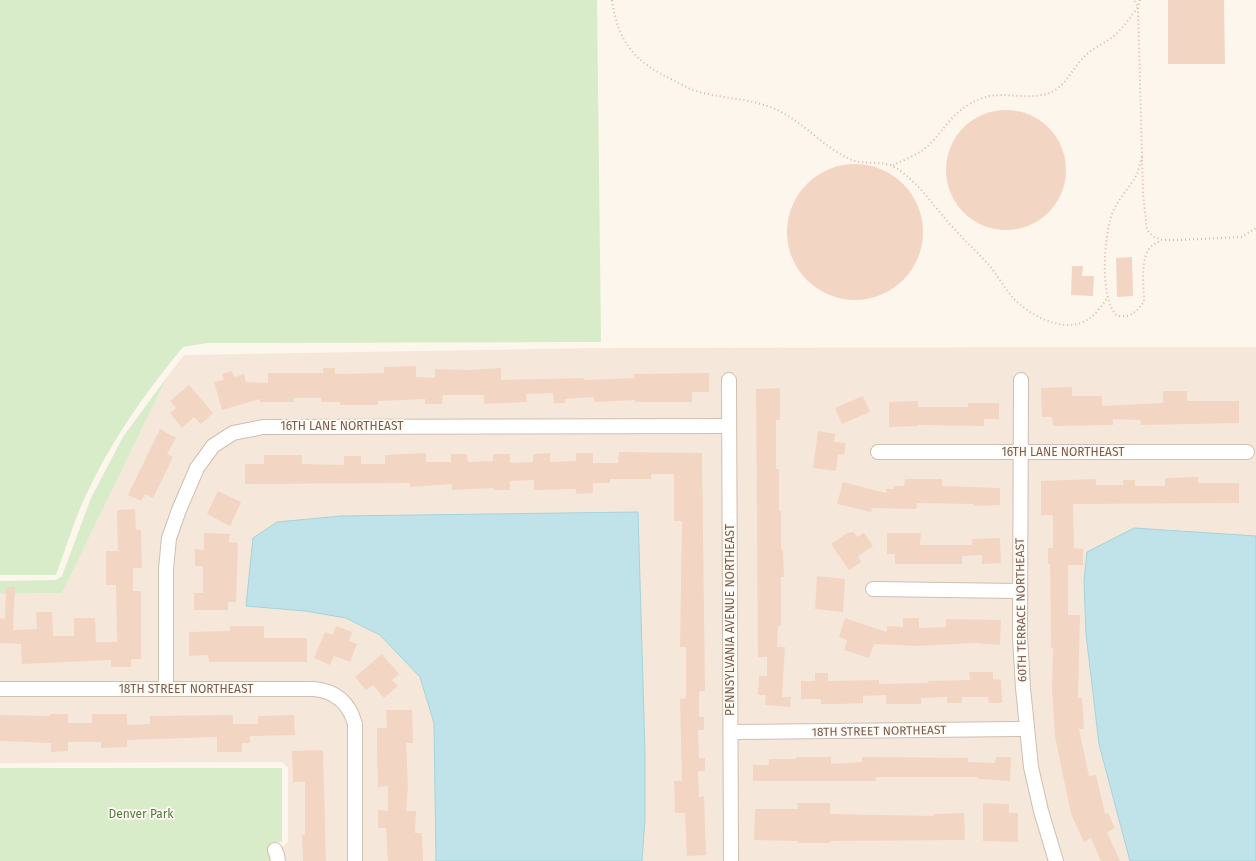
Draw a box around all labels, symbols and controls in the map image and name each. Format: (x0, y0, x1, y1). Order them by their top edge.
street label: 16TH LANE NORTHEAST (281, 419, 404, 433)
street label: 16TH LANE NORTHEAST (1002, 445, 1125, 459)
street label: PENNSYLVANIA AVENUE NORTHEAST (723, 523, 737, 716)
street label: 60TH TERRACE NORTHEAST (1013, 537, 1029, 682)
street label: 18TH STREET NORTHEAST (119, 682, 254, 696)
street label: 18TH STREET NORTHEAST (812, 723, 947, 739)
park label: Denver Park (108, 807, 174, 821)

